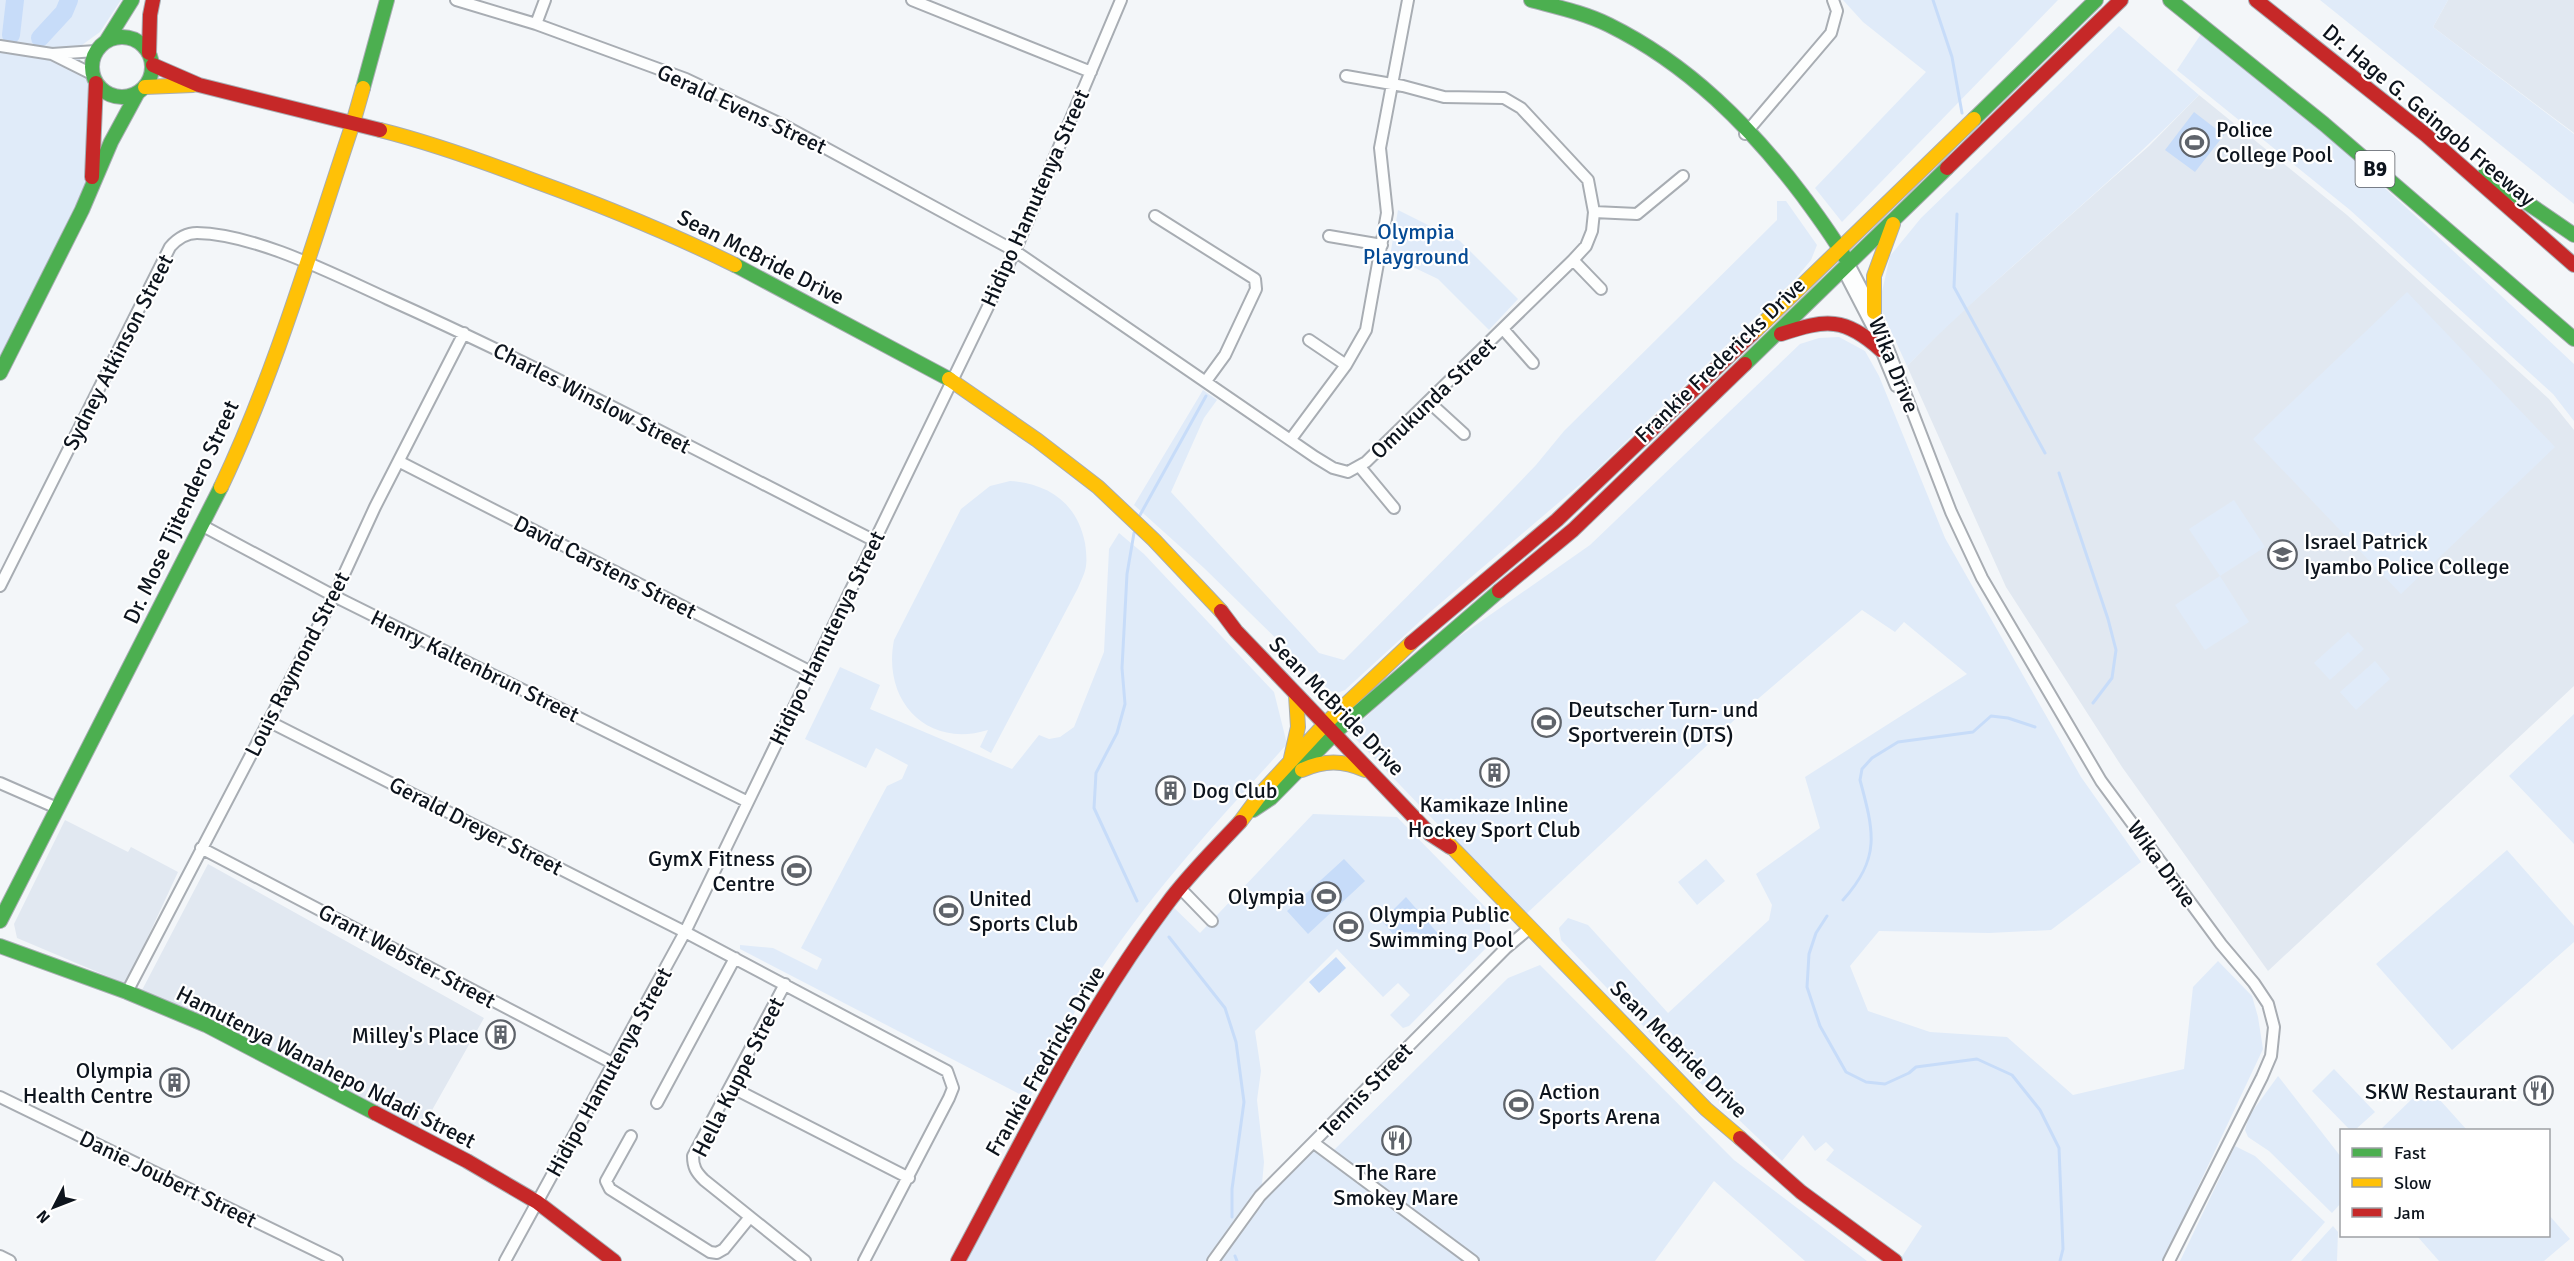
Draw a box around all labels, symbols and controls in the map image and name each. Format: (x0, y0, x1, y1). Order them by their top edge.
street label: Dr. Hage G. Geingob Freeway (2317, 18, 2541, 212)
street label: Gerald Evens Street (653, 58, 831, 160)
street label: Hidipo Hamutenya Street (975, 85, 1095, 311)
place label: Police College Pool (2216, 116, 2333, 168)
sports icon: Police College Pool (2179, 126, 2211, 158)
road number: B9 (2356, 151, 2394, 187)
street label: Sean McBride Drive (673, 203, 849, 311)
park label: Olympia Playground (1363, 218, 1469, 270)
street label: Sydney Atkinson Street (57, 249, 179, 454)
street label: Frankie Fredericks Drive (1629, 272, 1811, 448)
street label: Wika Drive (1863, 313, 1925, 417)
street label: Omukunda Street (1365, 331, 1501, 465)
street label: Charles Winslow Street (489, 336, 696, 460)
street label: Dr. Mose Tjitendero Street (117, 396, 245, 628)
street label: David Carstens Street (509, 509, 701, 625)
street label: Hidipo Hamutenya Street (763, 526, 891, 750)
place label: Israel Patrick Iyambo Police College (2304, 528, 2509, 580)
school or university icon: Israel Patrick Iyambo Police College (2267, 538, 2299, 570)
street label: Louis Raymond Street (239, 567, 355, 761)
street label: Henry Kaltenbrun Street (366, 604, 584, 728)
street label: Sean McBride Drive (1264, 631, 1410, 781)
place label: Deutscher Turn- und Sportverein (DTS) (1568, 696, 1758, 748)
sports icon: Deutscher Turn- und Sportverein (DTS) (1531, 706, 1563, 738)
building icon: Kamikaze Inline Hockey Sport Club (1478, 756, 1510, 788)
street label: Gerald Dreyer Street (385, 771, 567, 882)
building icon: Dog Club (1155, 774, 1187, 806)
place label: Dog Club (1192, 777, 1277, 804)
place label: Kamikaze Inline Hockey Sport Club (1408, 791, 1580, 843)
street label: Wika Drive (2121, 815, 2203, 913)
place label: GymX Fitness Centre (648, 845, 775, 897)
sports icon: GymX Fitness Centre (780, 855, 812, 887)
sports icon: Olympia (1310, 880, 1342, 912)
place label: Olympia (1228, 883, 1305, 910)
place label: United Sports Club (969, 885, 1078, 937)
sports icon: United Sports Club (932, 895, 964, 927)
street label: Grant Webster Street (314, 898, 500, 1014)
place label: Olympia Public Swimming Pool (1369, 901, 1514, 953)
sports icon: Olympia Public Swimming Pool (1332, 911, 1364, 943)
street label: Frankie Fredricks Drive (979, 961, 1111, 1161)
street label: Hidipo Hamutenya Street (540, 962, 678, 1181)
street label: Sean McBride Drive (1605, 975, 1753, 1123)
street label: Hamutenya Wanahepo Ndadi Street (172, 980, 480, 1155)
street label: Hella Kuppe Street (686, 992, 790, 1161)
building icon: Milley's Place (484, 1019, 516, 1051)
place label: Milley's Place (352, 1022, 479, 1049)
street label: Tennis Street (1314, 1037, 1418, 1143)
place label: Olympia Health Centre (23, 1057, 153, 1109)
building icon: Olympia Health Centre (158, 1067, 190, 1099)
restaurant icon: SKW Restaurant (2522, 1075, 2554, 1107)
place label: Action Sports Arena (1539, 1078, 1660, 1130)
place label: SKW Restaurant (2365, 1078, 2517, 1105)
sports icon: Action Sports Arena (1502, 1088, 1534, 1120)
street label: Danie Joubert Street (75, 1124, 261, 1234)
restaurant icon: The Rare Smokey Mare (1380, 1124, 1412, 1156)
legend (2340, 1129, 2550, 1237)
text: Fast (2394, 1142, 2426, 1164)
place label: The Rare Smokey Mare (1333, 1159, 1459, 1211)
text: Slow (2394, 1172, 2431, 1194)
north arrow (24, 1177, 84, 1237)
text: Jam (2394, 1202, 2425, 1224)
text: N (32, 1206, 55, 1227)

